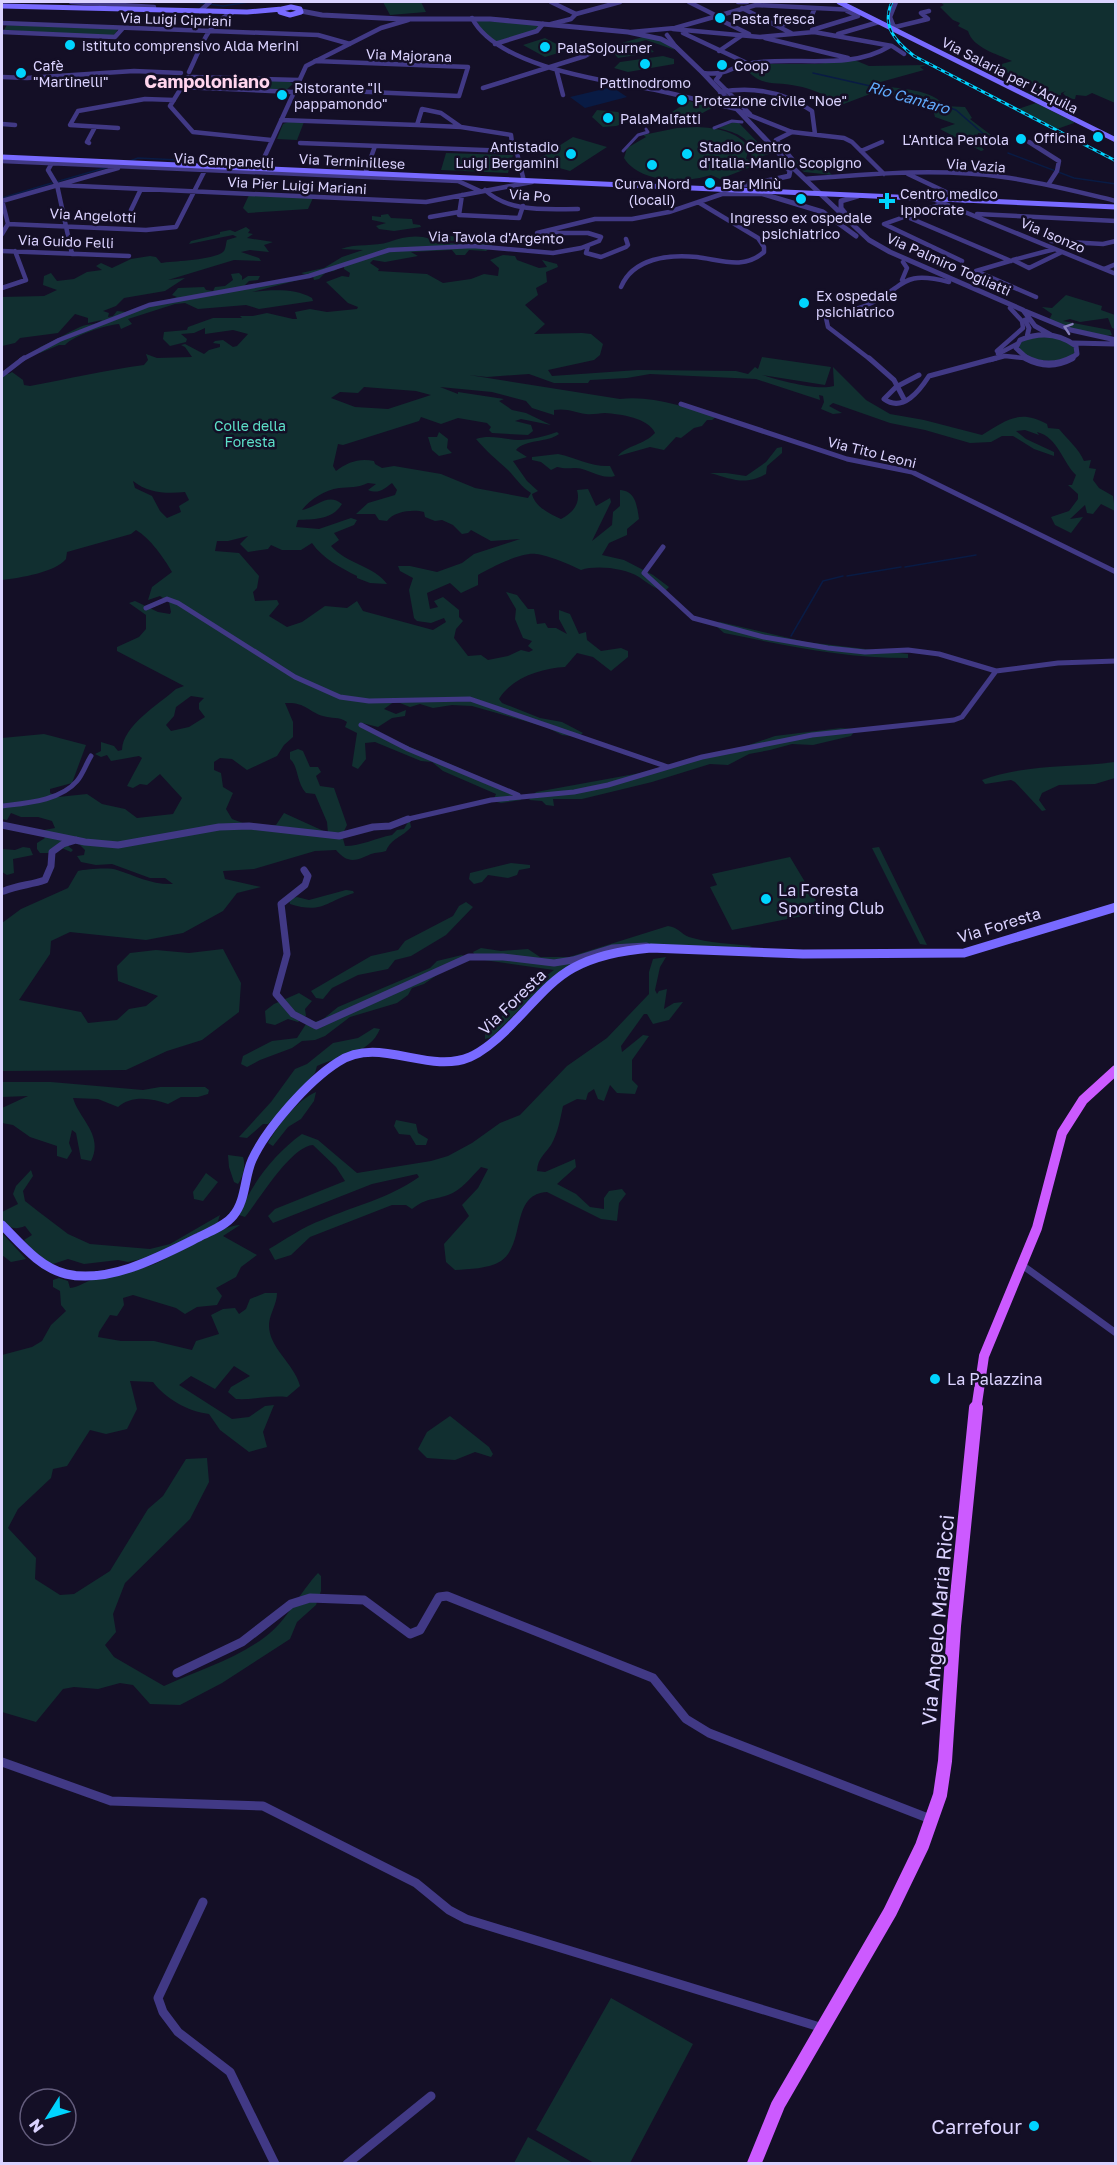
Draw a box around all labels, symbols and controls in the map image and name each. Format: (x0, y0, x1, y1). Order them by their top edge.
street label: Via Luigi Cipriani (120, 9, 232, 29)
place label: Pasta fresca (732, 10, 815, 27)
marker: Pasta fresca (713, 11, 727, 25)
street label: Via Salaria per L'Aquila (939, 33, 1081, 117)
place label: istituto comprensivo Alda Merini (82, 37, 299, 54)
marker: istituto comprensivo Alda Merini (63, 38, 77, 52)
place label: PalaSojourner (557, 39, 653, 56)
marker: PalaSojourner (538, 40, 552, 54)
street label: Via Majorana (366, 45, 452, 65)
place label: Cafè "Martinelli" (33, 57, 108, 90)
marker: Pattinodromo (638, 57, 652, 71)
place label: Coop (734, 57, 769, 74)
marker: Coop (715, 58, 729, 72)
marker: Cafè "Martinelli" (14, 66, 28, 80)
district label: Campoloniano (144, 70, 270, 92)
place label: Pattinodromo (599, 74, 691, 91)
water label: Rio Cantaro (866, 77, 953, 117)
place label: Ristorante "Il pappamondo" (294, 79, 387, 112)
marker: Ristorante "Il pappamondo" (275, 88, 289, 102)
place label: Protezione civile "Noe" (694, 92, 847, 109)
marker: Protezione civile "Noe" (675, 93, 689, 107)
place label: PalaMalfatti (620, 110, 701, 127)
marker: PalaMalfatti (601, 111, 615, 125)
place label: Officina (1034, 129, 1086, 146)
marker: Officina (1091, 130, 1105, 144)
place label: L'Antica Pentola (902, 131, 1009, 148)
marker: L'Antica Pentola (1014, 132, 1028, 146)
place label: Antistadio Luigi Bergamini (455, 138, 559, 171)
place label: Stadio Centro d'Italia-Manlio Scopigno (699, 138, 862, 171)
marker: Antistadio Luigi Bergamini (564, 147, 578, 161)
marker: Stadio Centro d'Italia-Manlio Scopigno (680, 147, 694, 161)
street label: Via Campanelli (173, 149, 275, 171)
street label: Via Terminillese (298, 150, 406, 172)
street label: Via Vazia (946, 154, 1006, 176)
marker: Curva Nord (locali) (645, 158, 659, 172)
street label: Via Pier Luigi Mariani (227, 173, 367, 197)
place label: Curva Nord (locali) (614, 175, 690, 208)
place label: Bar Minù (722, 175, 781, 192)
marker: Bar Minù (703, 176, 717, 190)
street label: Via Po (508, 185, 552, 205)
place label: Centro medico Ippocrate (900, 185, 998, 218)
marker: Ingresso ex ospedale psichiatrico (794, 192, 808, 206)
marker: Centro medico Ippocrate (878, 192, 896, 210)
street label: Via Angelotti (49, 204, 137, 226)
place label: Ingresso ex ospedale psichiatrico (730, 209, 872, 242)
street label: Via Isonzo (1018, 214, 1088, 256)
street label: Via Tavola d'Argento (428, 227, 564, 247)
street label: Via Palmiro Togliatti (884, 229, 1014, 299)
street label: Via Guido Felli (18, 231, 114, 251)
place label: Ex ospedale psichiatrico (816, 287, 897, 320)
marker: Ex ospedale psichiatrico (797, 296, 811, 310)
one-way arrow (1063, 323, 1074, 336)
park label: Colle della Foresta (214, 417, 286, 450)
street label: Via Tito Leoni (826, 433, 918, 471)
place label: La Foresta Sporting Club (778, 880, 884, 918)
marker: La Foresta Sporting Club (759, 892, 773, 906)
street label: Via Foresta (955, 903, 1043, 947)
street label: Via Foresta (474, 965, 550, 1039)
place label: La Palazzina (947, 1369, 1043, 1389)
marker: La Palazzina (928, 1372, 942, 1386)
street label: Via Angelo Maria Ricci (916, 1513, 958, 1727)
north arrow (18, 2087, 78, 2147)
place label: Carrefour (931, 2114, 1022, 2138)
text: N (24, 2115, 48, 2137)
marker: Carrefour (1027, 2119, 1041, 2133)

